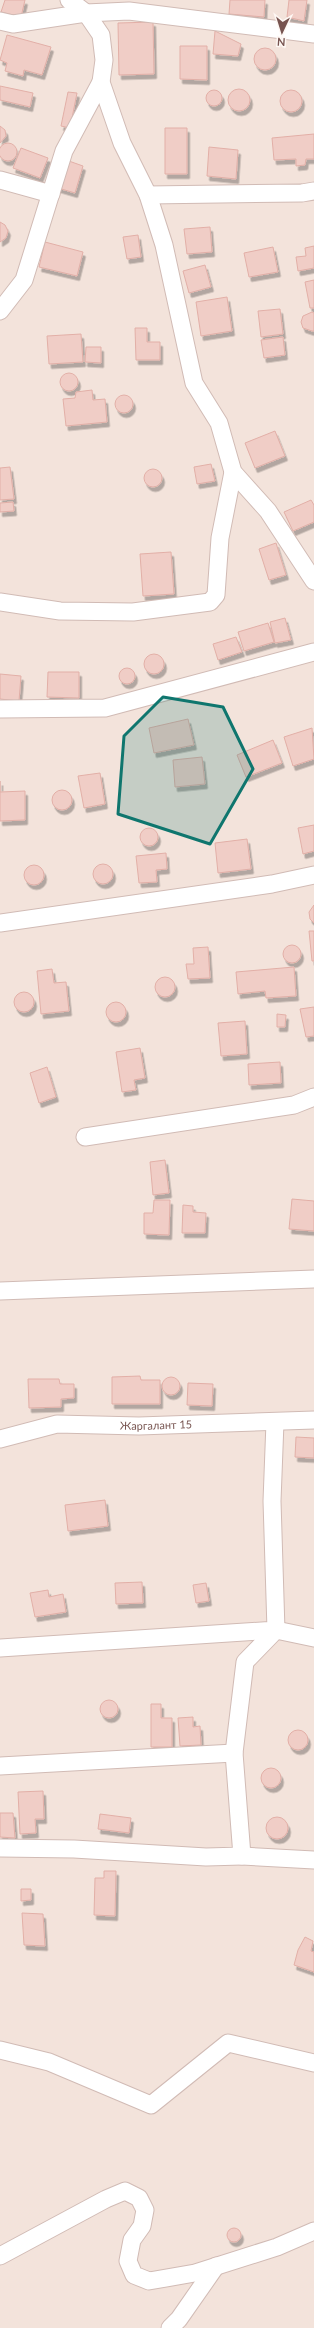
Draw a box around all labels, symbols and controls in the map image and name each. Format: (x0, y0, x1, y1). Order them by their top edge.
north arrow (262, 12, 302, 52)
text: N (277, 36, 286, 49)
street label: Жаргалант 15 (120, 1417, 192, 1432)

